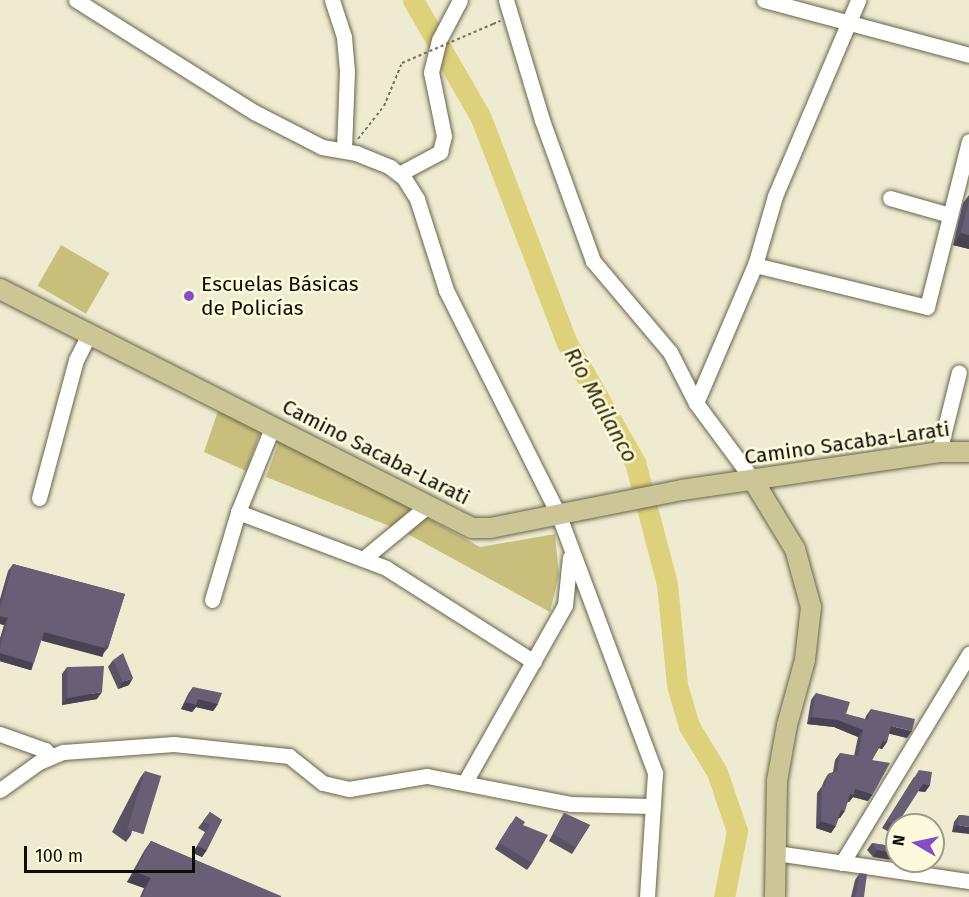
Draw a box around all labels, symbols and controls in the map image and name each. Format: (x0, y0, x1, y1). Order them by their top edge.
place label: Escuelas Básicas de Policías (201, 271, 359, 321)
marker: Escuelas Básicas de Policías (182, 289, 196, 303)
water label: Río Mailanco (559, 343, 643, 467)
street label: Camino Sacaba-Larati (278, 394, 474, 510)
street label: Camino Sacaba-Larati (743, 416, 951, 470)
north arrow (885, 813, 945, 873)
scale bar (27, 834, 198, 872)
text: N (888, 834, 909, 847)
text: 100 m (35, 845, 83, 867)

